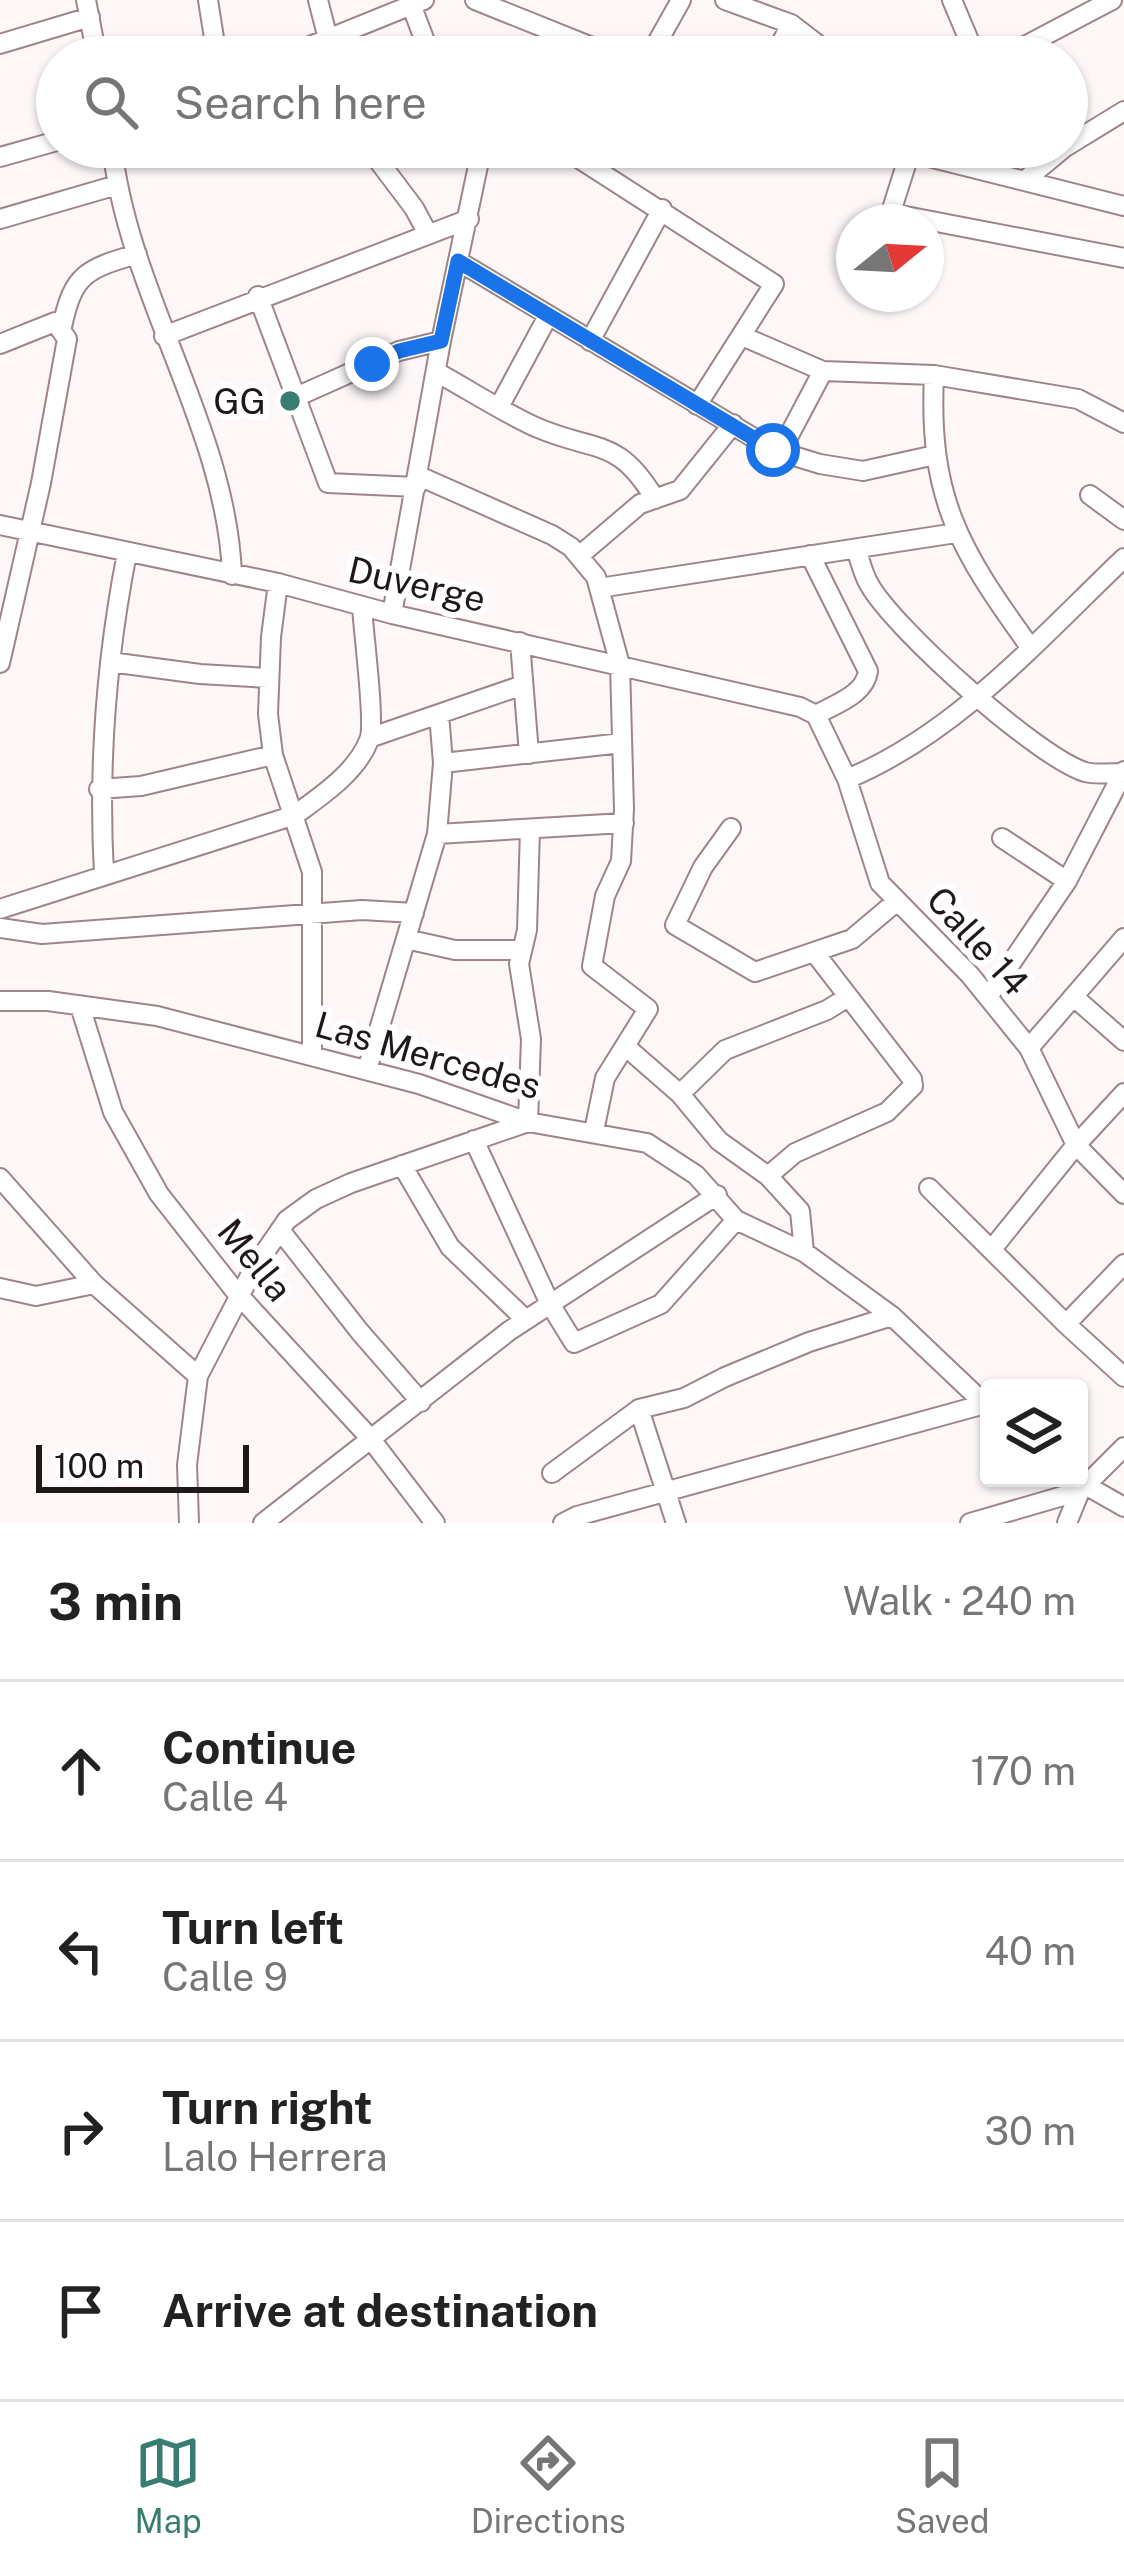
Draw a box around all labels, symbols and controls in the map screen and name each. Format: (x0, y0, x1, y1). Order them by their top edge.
search box (36, 36, 1088, 168)
icon: search (78, 69, 144, 135)
text: Search here (174, 76, 427, 129)
north arrow (836, 204, 944, 312)
route end (345, 337, 399, 391)
place label: GG (213, 380, 266, 422)
marker: GG (277, 388, 303, 414)
route start (746, 423, 800, 477)
street label: Duverge (344, 548, 490, 620)
street label: Calle 14 (919, 878, 1037, 1004)
street label: Las Mercedes (311, 1003, 545, 1107)
street label: Mella (209, 1211, 301, 1309)
map controls (980, 1379, 1088, 1487)
button: layers (980, 1379, 1088, 1487)
scale bar (36, 1439, 249, 1492)
text: 100 m (54, 1447, 144, 1485)
text: 3 min (48, 1572, 183, 1631)
text: Walk · 240 m (843, 1578, 1076, 1624)
text: Continue (162, 1721, 356, 1774)
icon: ahead (48, 1738, 114, 1804)
text: 170 m (970, 1748, 1076, 1794)
text: Calle 4 (162, 1774, 288, 1820)
text: Turn left (162, 1901, 344, 1954)
icon: left (48, 1918, 114, 1984)
text: 40 m (984, 1928, 1076, 1974)
text: Calle 9 (162, 1954, 288, 2000)
text: Turn right (162, 2081, 373, 2134)
icon: right (48, 2098, 114, 2164)
text: 30 m (985, 2108, 1076, 2154)
text: Lalo Herrera (162, 2134, 388, 2180)
icon: arrive (48, 2278, 114, 2344)
text: Arrive at destination (162, 2284, 598, 2337)
tab: Map (135, 2430, 202, 2540)
tab: Directions (471, 2430, 626, 2540)
tab: Saved (895, 2430, 989, 2540)

